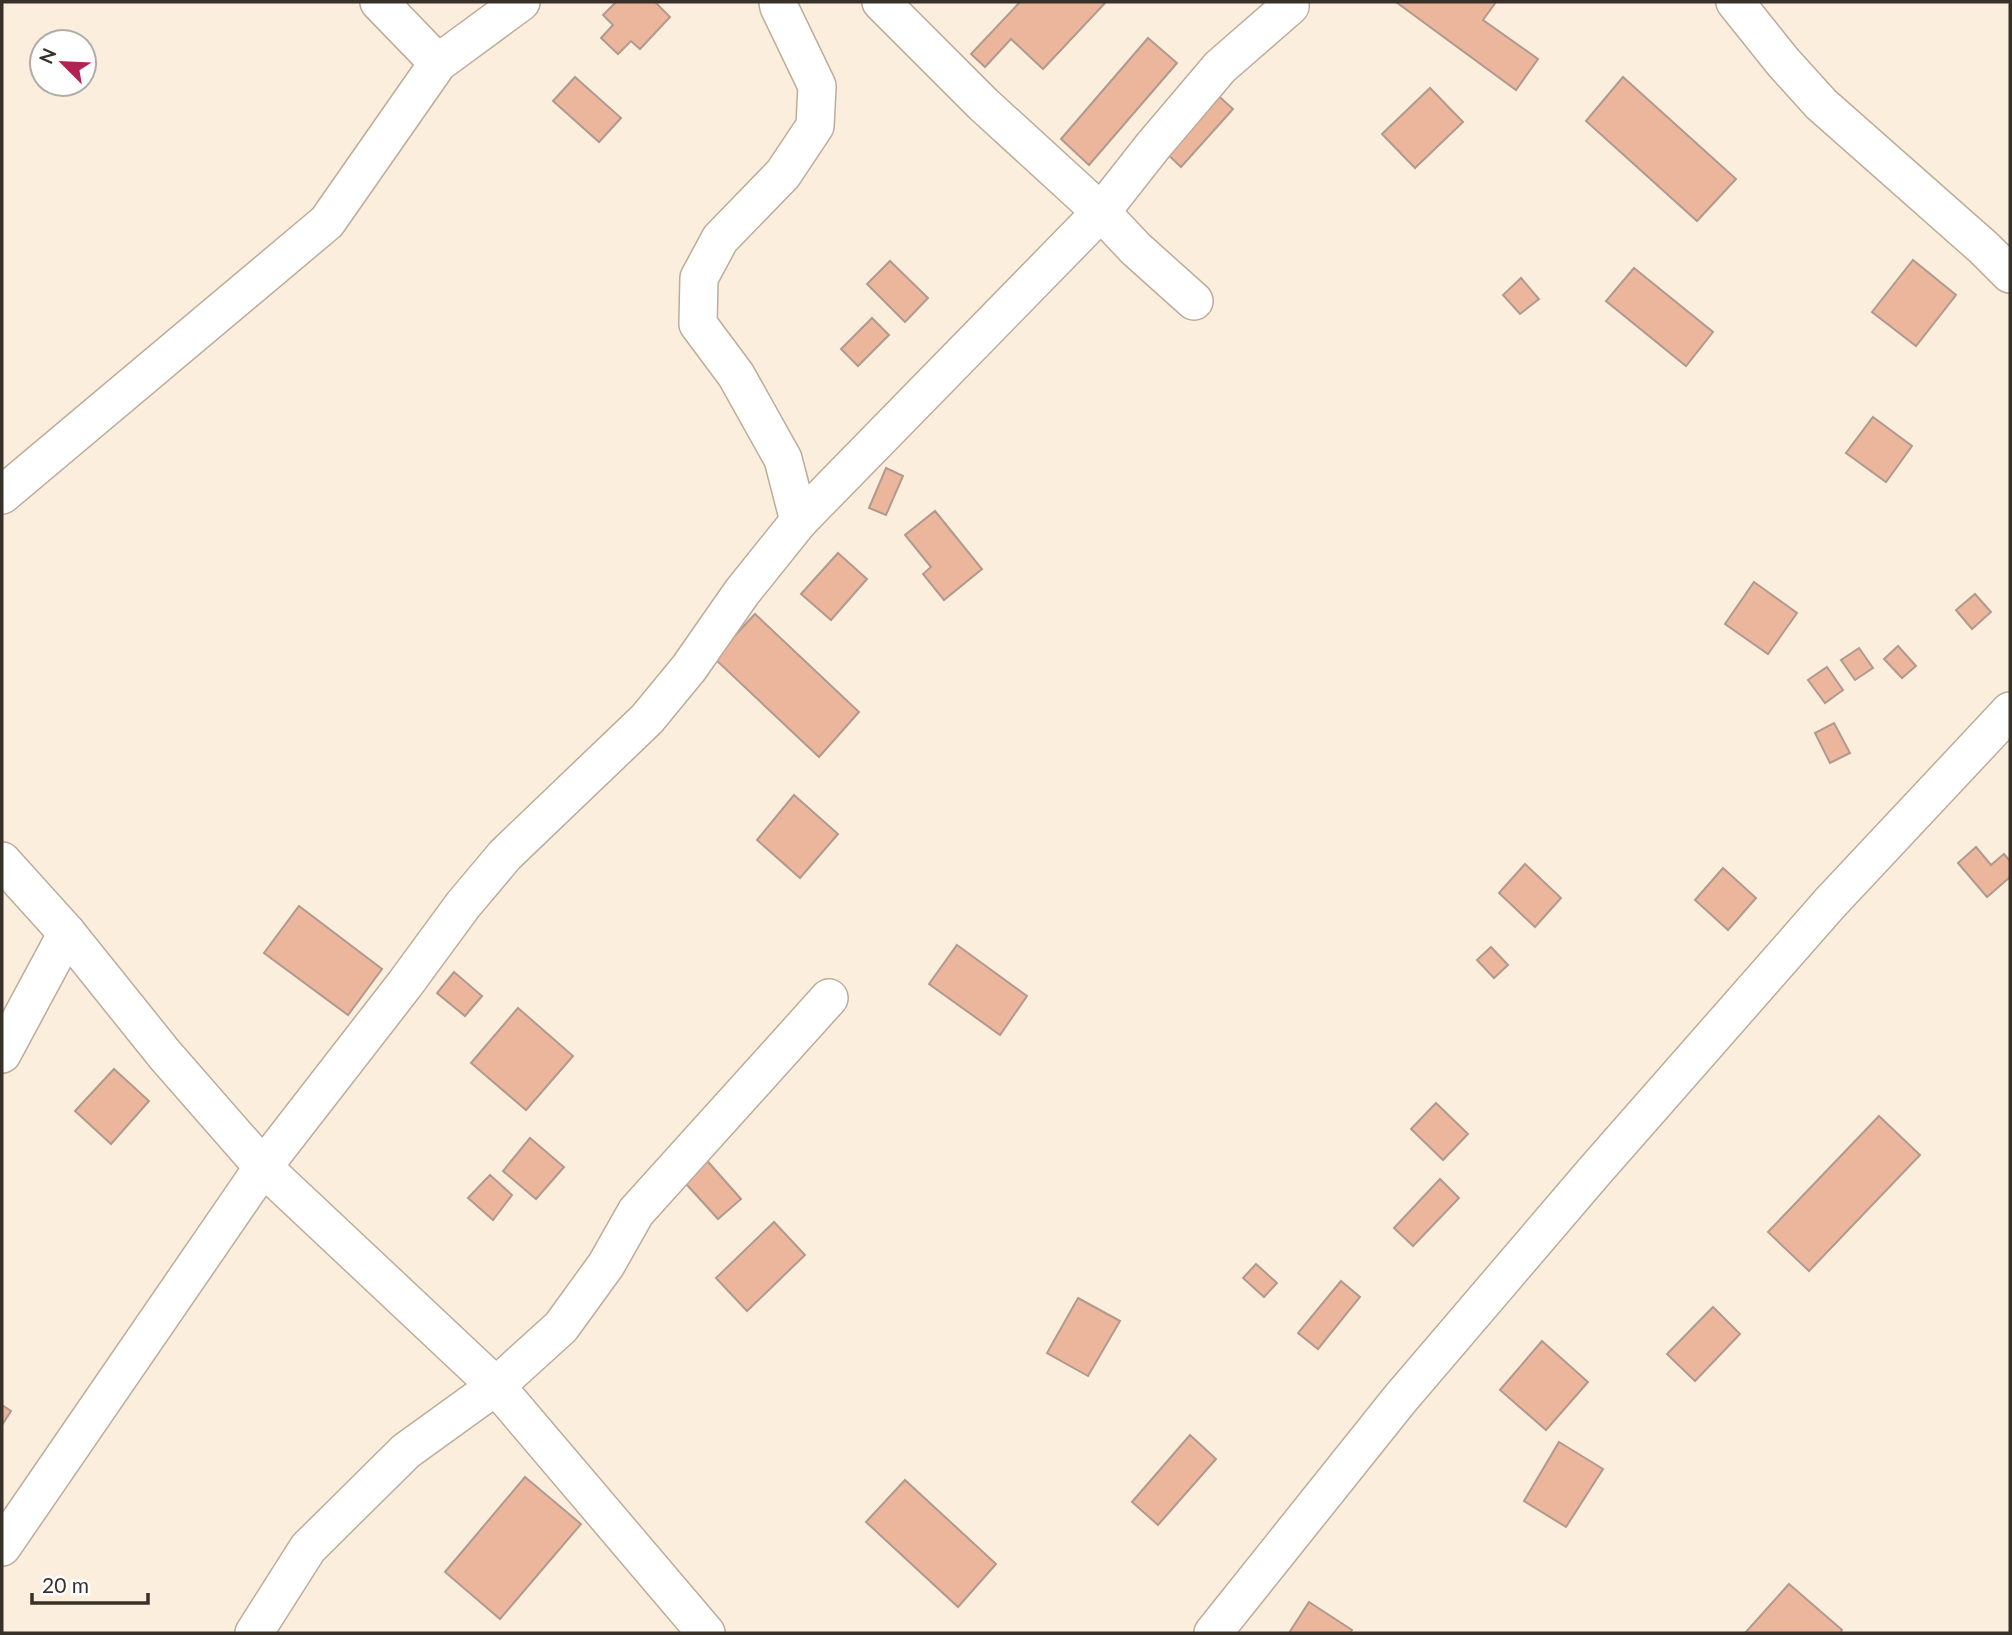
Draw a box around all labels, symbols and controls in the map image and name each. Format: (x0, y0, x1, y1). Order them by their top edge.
north arrow (28, 28, 98, 98)
text: N (34, 45, 60, 67)
scale bar (32, 1562, 147, 1606)
text: 20 m (42, 1572, 89, 1597)

